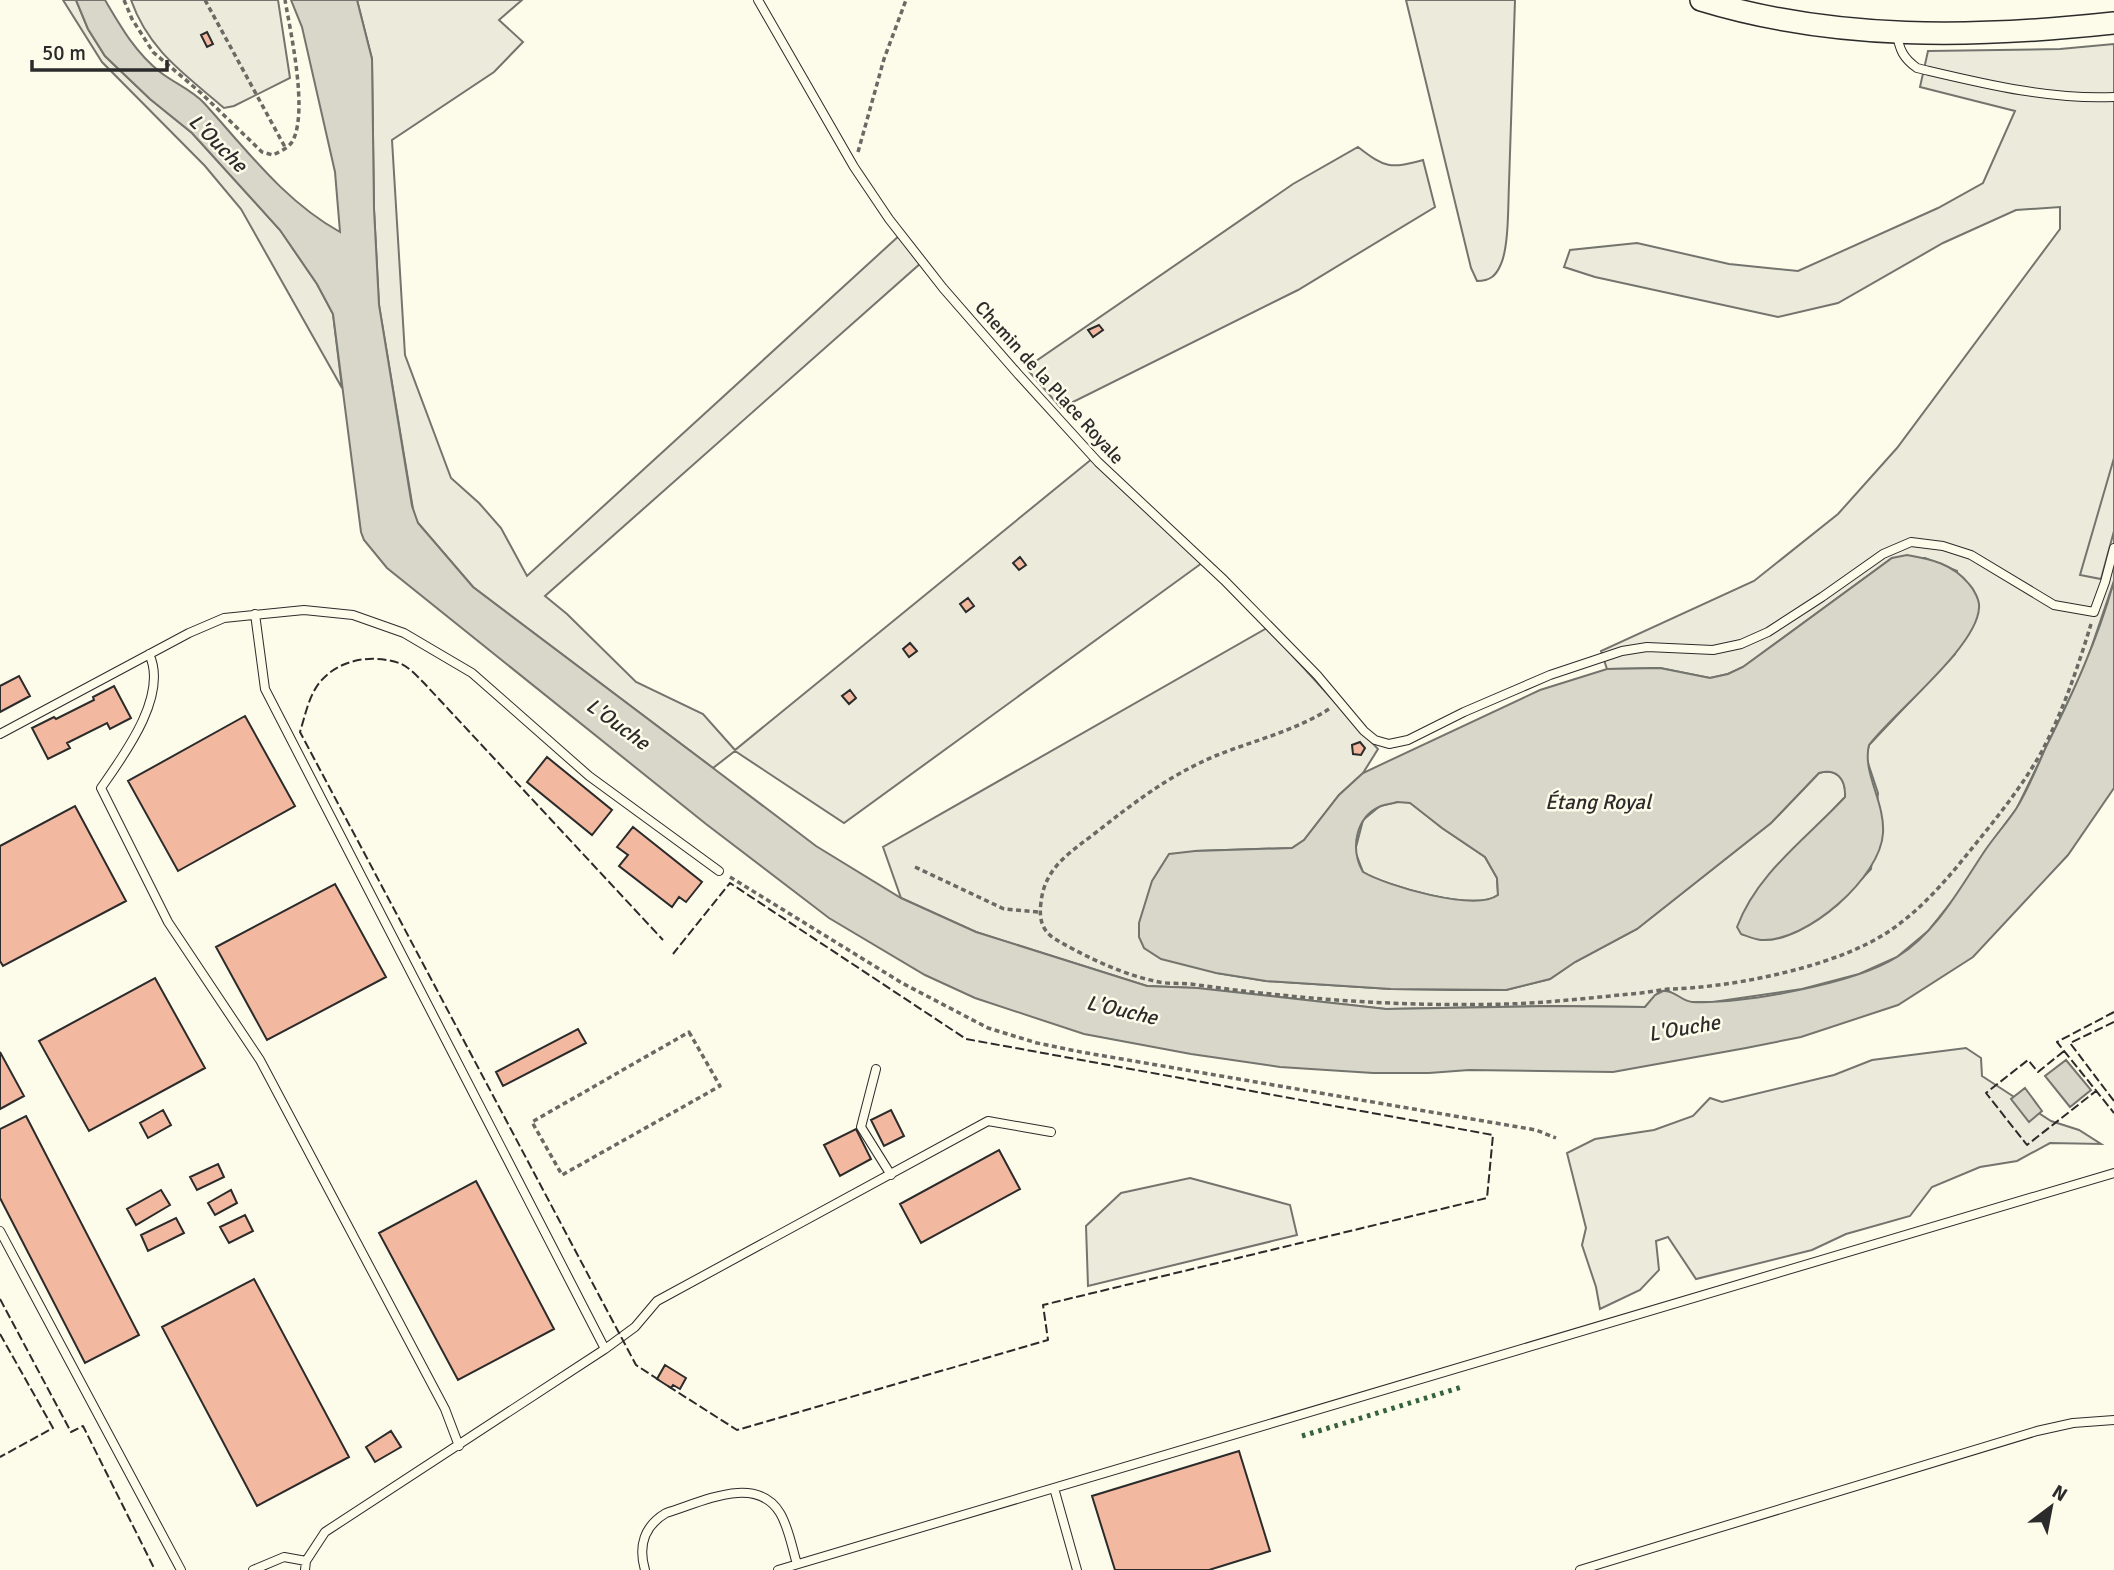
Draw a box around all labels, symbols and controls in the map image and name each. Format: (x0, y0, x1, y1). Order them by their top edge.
scale bar (32, 28, 166, 72)
text: 50 m (42, 40, 86, 66)
water label: L'Ouche (183, 108, 254, 179)
street label: Chemin de la Place Royale (969, 296, 1129, 469)
water label: L'Ouche (581, 692, 656, 757)
water label: Étang Royal (1545, 789, 1653, 815)
water label: L'Ouche (1084, 989, 1162, 1031)
water label: L'Ouche (1646, 1009, 1723, 1047)
north arrow (2016, 1472, 2086, 1542)
text: N (2048, 1480, 2071, 1507)

